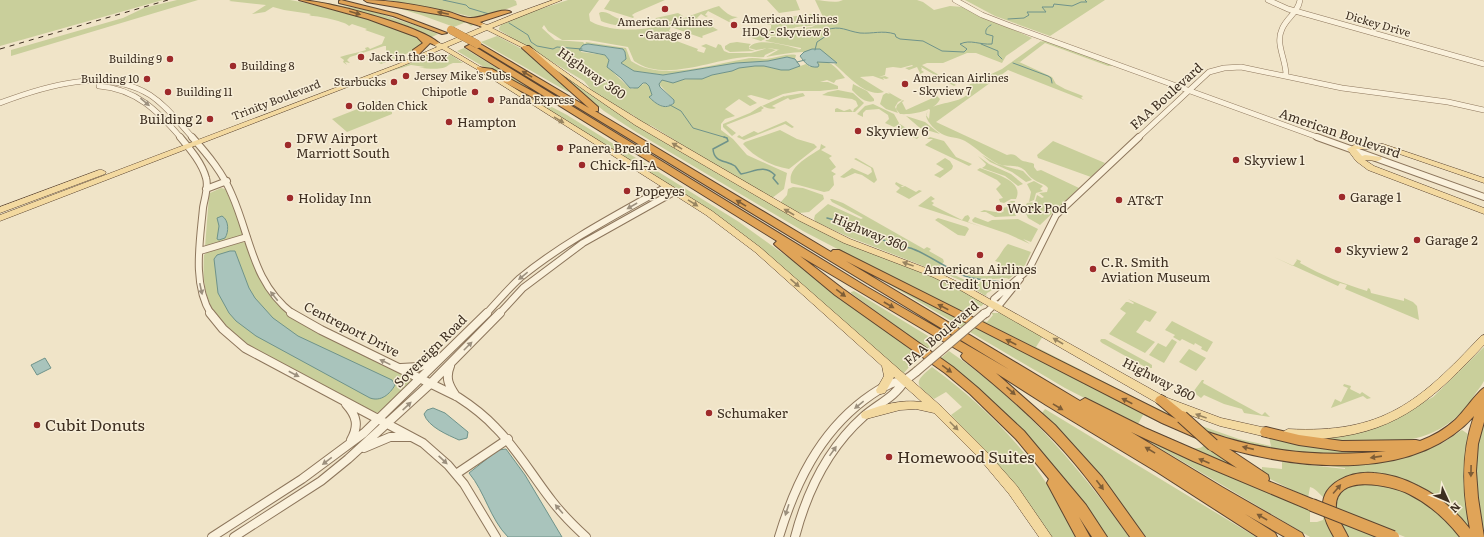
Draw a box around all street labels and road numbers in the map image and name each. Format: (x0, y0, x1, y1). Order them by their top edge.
street label: Dickey Drive (1344, 6, 1413, 40)
street label: Highway 360 (554, 42, 631, 103)
street label: FAA Boulevard (1125, 58, 1206, 133)
street label: Trinity Boulevard (229, 75, 323, 123)
street label: American Boulevard (1277, 103, 1403, 162)
street label: Highway 360 (830, 208, 911, 255)
street label: Centreport Drive (301, 296, 404, 361)
street label: FAA Boulevard (899, 296, 982, 369)
street label: Sovereign Road (389, 310, 470, 391)
street label: Highway 360 (1120, 352, 1199, 405)

